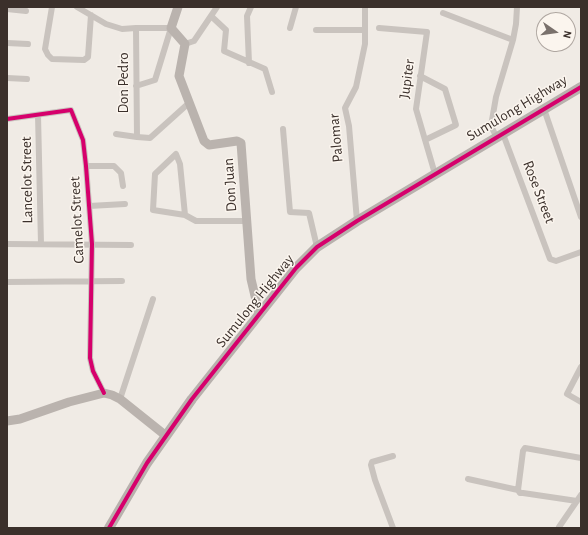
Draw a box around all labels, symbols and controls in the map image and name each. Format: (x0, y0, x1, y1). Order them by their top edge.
north arrow (536, 12, 576, 52)
text: N (561, 30, 573, 40)
street label: Don Pedro (114, 52, 132, 114)
street label: Jupiter (395, 58, 419, 100)
street label: Sumulong Highway (463, 71, 571, 145)
street label: Palomar (325, 113, 347, 163)
street label: Lancelot Street (17, 136, 37, 224)
street label: Don Juan (219, 158, 241, 212)
street label: Rose Street (519, 158, 559, 226)
street label: Camelot Street (66, 176, 88, 264)
street label: Sumulong Highway (212, 251, 298, 351)

